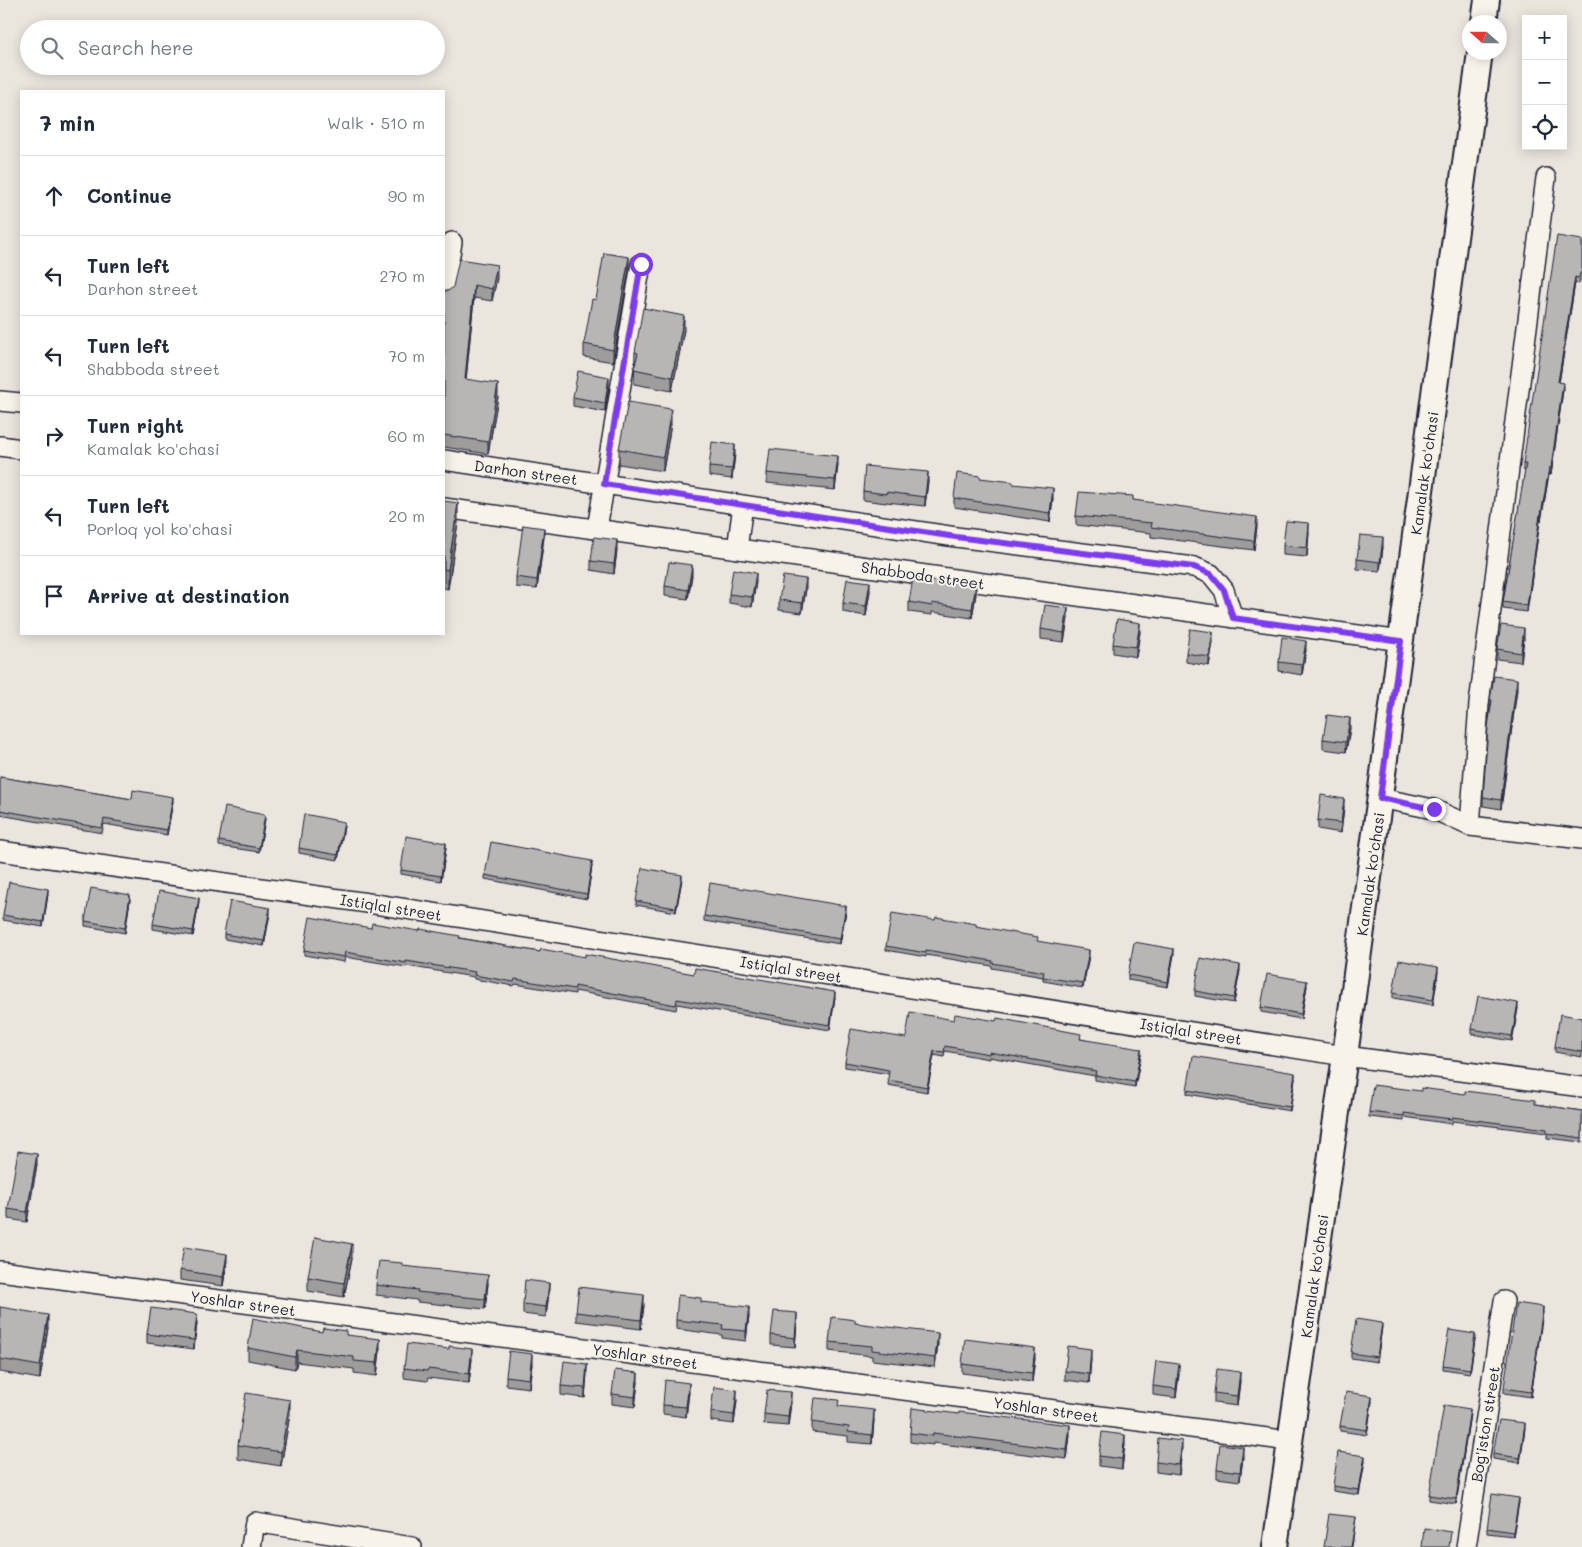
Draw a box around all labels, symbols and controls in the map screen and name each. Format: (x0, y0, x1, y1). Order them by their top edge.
north arrow (1462, 15, 1507, 60)
map controls (1522, 15, 1567, 150)
button: + (1522, 15, 1567, 60)
search box (20, 20, 445, 75)
icon: search (38, 34, 66, 62)
text: Search here (78, 35, 194, 60)
button: − (1522, 60, 1567, 105)
button: locate (1522, 105, 1567, 150)
text: 7 min (40, 109, 95, 136)
text: Walk · 510 m (327, 112, 425, 133)
icon: ahead (40, 182, 68, 210)
text: Continue (87, 183, 172, 208)
text: 90 m (388, 185, 425, 206)
text: Turn left (87, 253, 170, 278)
route start (630, 253, 653, 276)
icon: left (40, 262, 68, 290)
text: 270 m (379, 265, 425, 286)
text: Darhon street (87, 278, 198, 299)
text: Turn left (87, 333, 170, 358)
icon: left (40, 342, 68, 370)
text: 70 m (388, 345, 425, 366)
text: Shabboda street (87, 358, 220, 379)
street label: Kamalak ko'chasi (1405, 410, 1443, 536)
text: Turn right (87, 413, 184, 438)
icon: right (40, 422, 68, 450)
text: 60 m (388, 425, 425, 446)
text: Kamalak ko'chasi (87, 438, 220, 459)
street label: Darhon street (473, 455, 579, 489)
text: Turn left (87, 493, 170, 518)
icon: left (40, 502, 68, 530)
text: 20 m (388, 505, 425, 526)
text: Porloq yol ko'chasi (87, 518, 233, 539)
street label: Shabboda street (860, 556, 986, 594)
icon: arrive (40, 582, 68, 610)
text: Arrive at destination (87, 583, 290, 608)
route end (1423, 798, 1446, 821)
street label: Kamalak ko'chasi (1351, 811, 1389, 937)
street label: Istiqlal street (339, 889, 443, 925)
street label: Istiqlal street (739, 951, 843, 987)
street label: Istiqlal street (1139, 1013, 1243, 1049)
street label: Kamalak ko'chasi (1295, 1213, 1333, 1339)
street label: Yoshlar street (189, 1286, 297, 1320)
street label: Yoshlar street (591, 1339, 699, 1373)
street label: Bog'iston street (1466, 1365, 1504, 1483)
street label: Yoshlar street (992, 1392, 1100, 1426)

